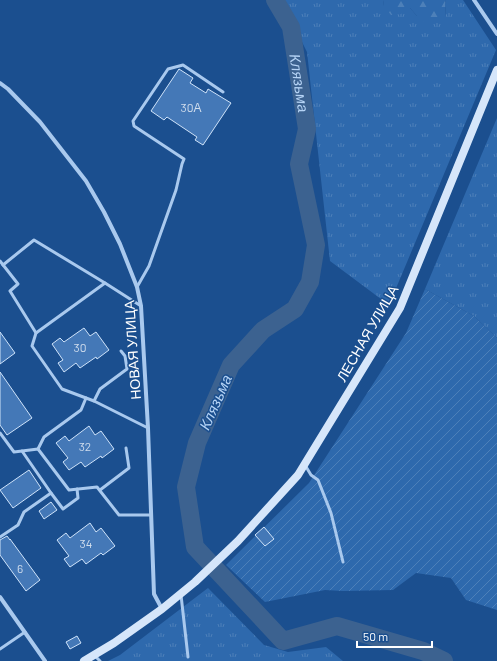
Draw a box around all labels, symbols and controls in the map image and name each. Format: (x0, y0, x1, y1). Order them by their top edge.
water label: Клязьма (286, 52, 313, 113)
house number: 30А (181, 100, 201, 114)
street label: ЛЕСНАЯ УЛИЦА (333, 281, 402, 384)
street label: НОВАЯ УЛИЦА (120, 299, 144, 400)
house number: 30 (74, 340, 86, 354)
water label: Клязьма (195, 371, 235, 433)
house number: 32 (79, 439, 91, 453)
house number: 34 (80, 536, 92, 550)
house number: 6 (17, 561, 23, 575)
scale bar (357, 623, 432, 649)
text: 50 m (363, 629, 388, 643)

